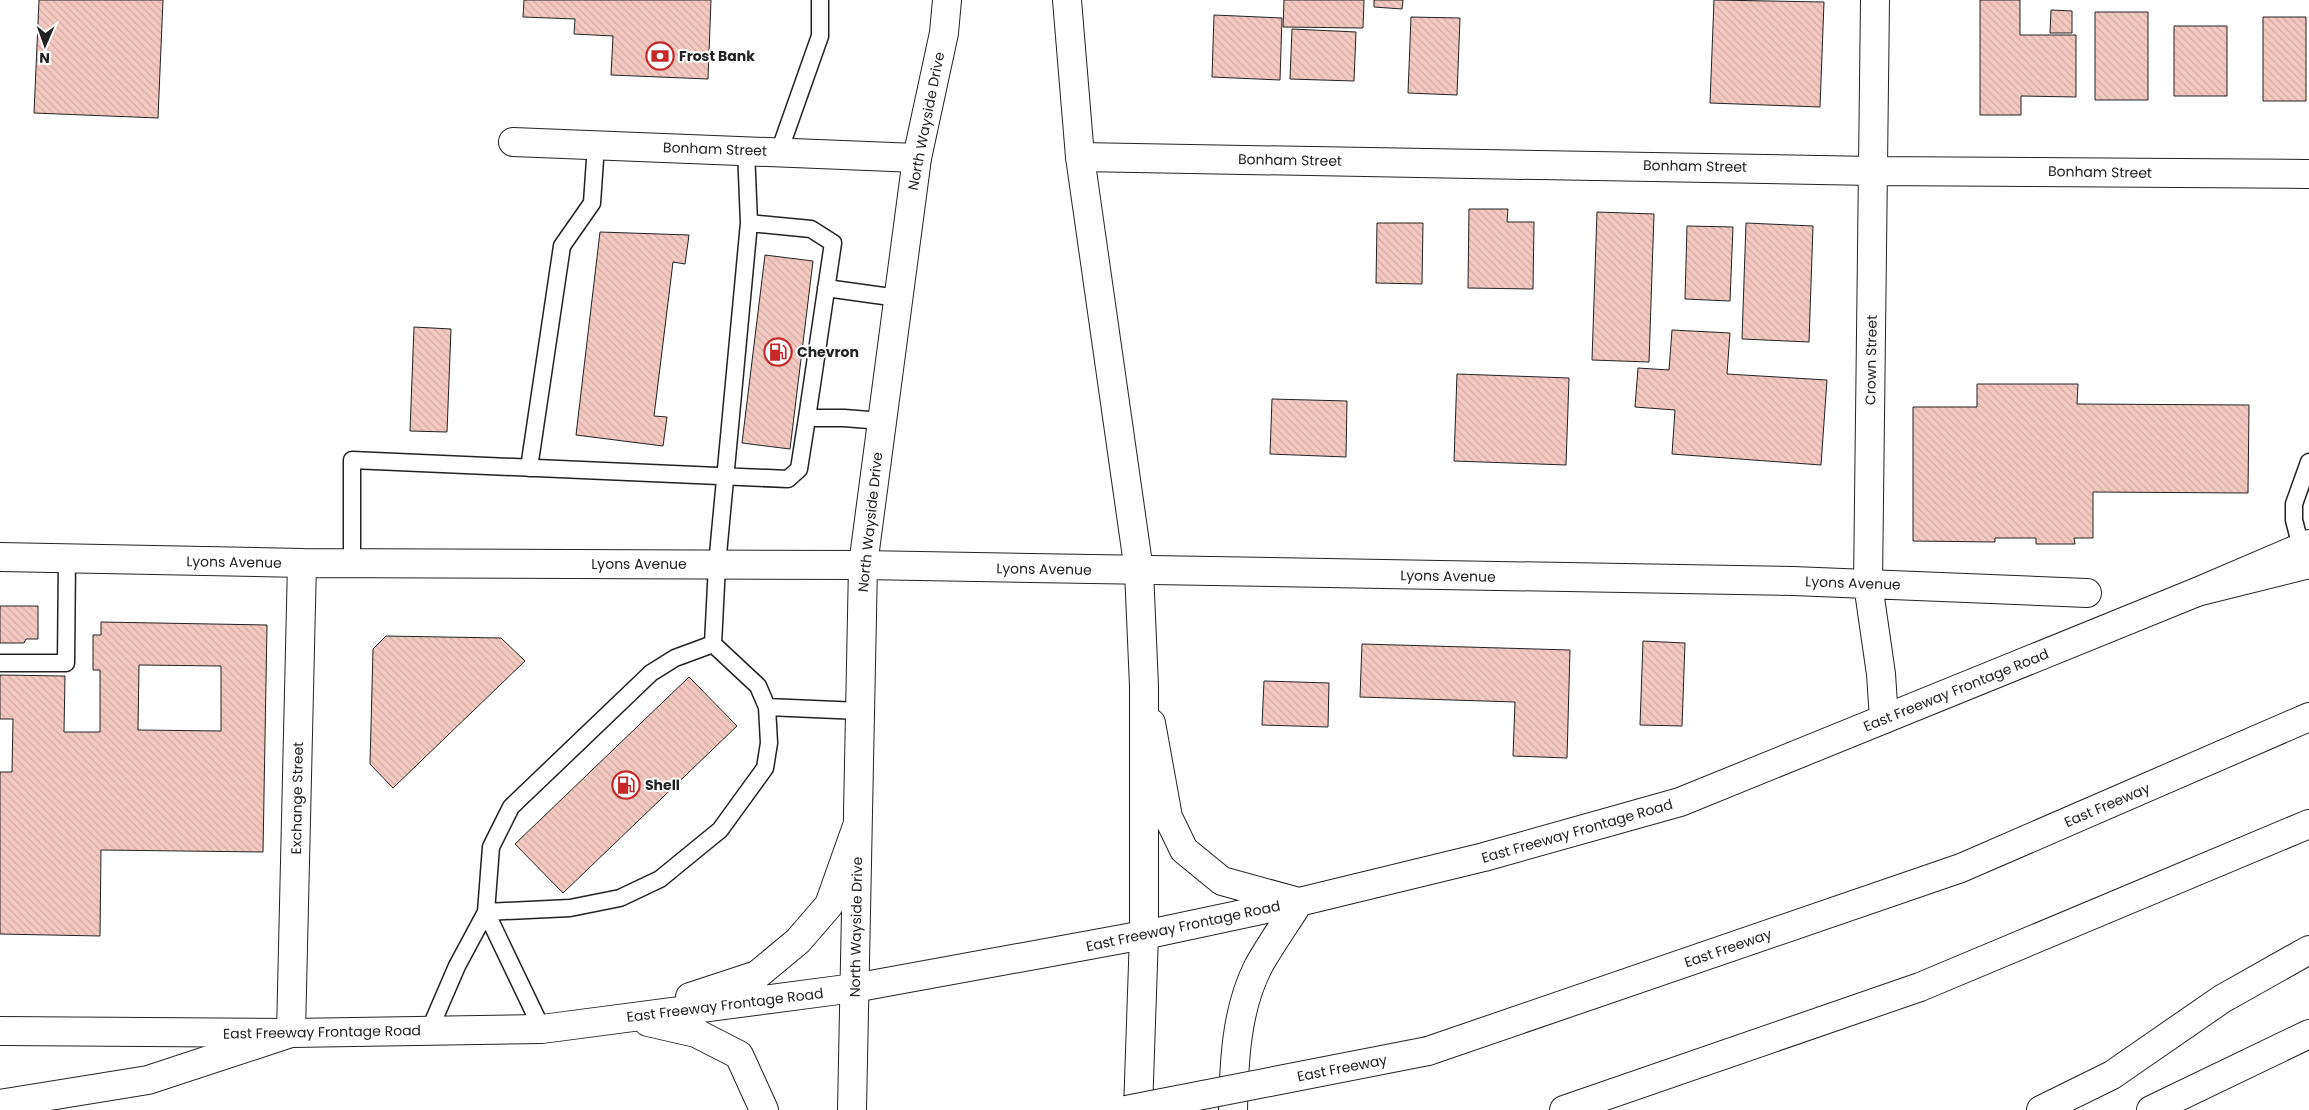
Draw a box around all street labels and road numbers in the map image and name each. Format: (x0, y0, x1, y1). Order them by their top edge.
street label: North Wayside Drive (903, 50, 949, 192)
street label: Bonham Street (663, 137, 767, 161)
street label: Bonham Street (1238, 149, 1342, 171)
street label: Bonham Street (1643, 155, 1747, 177)
street label: Bonham Street (2048, 161, 2152, 183)
street label: Crown Street (1860, 315, 1882, 405)
street label: North Wayside Drive (853, 451, 887, 593)
street label: Lyons Avenue (186, 551, 282, 573)
street label: Lyons Avenue (591, 554, 687, 574)
street label: Lyons Avenue (996, 558, 1092, 580)
street label: Lyons Avenue (1400, 565, 1496, 587)
street label: Lyons Avenue (1805, 571, 1901, 595)
street label: East Freeway Frontage Road (1860, 644, 2052, 736)
street label: Exchange Street (286, 742, 308, 854)
street label: East Freeway (2061, 778, 2153, 832)
street label: East Freeway Frontage Road (1479, 794, 1675, 868)
street label: North Wayside Drive (845, 856, 867, 997)
street label: East Freeway Frontage Road (1084, 896, 1282, 956)
street label: East Freeway (1682, 924, 1775, 972)
street label: East Freeway Frontage Road (626, 983, 824, 1027)
street label: East Freeway Frontage Road (223, 1020, 421, 1044)
street label: East Freeway (1295, 1049, 1389, 1087)

